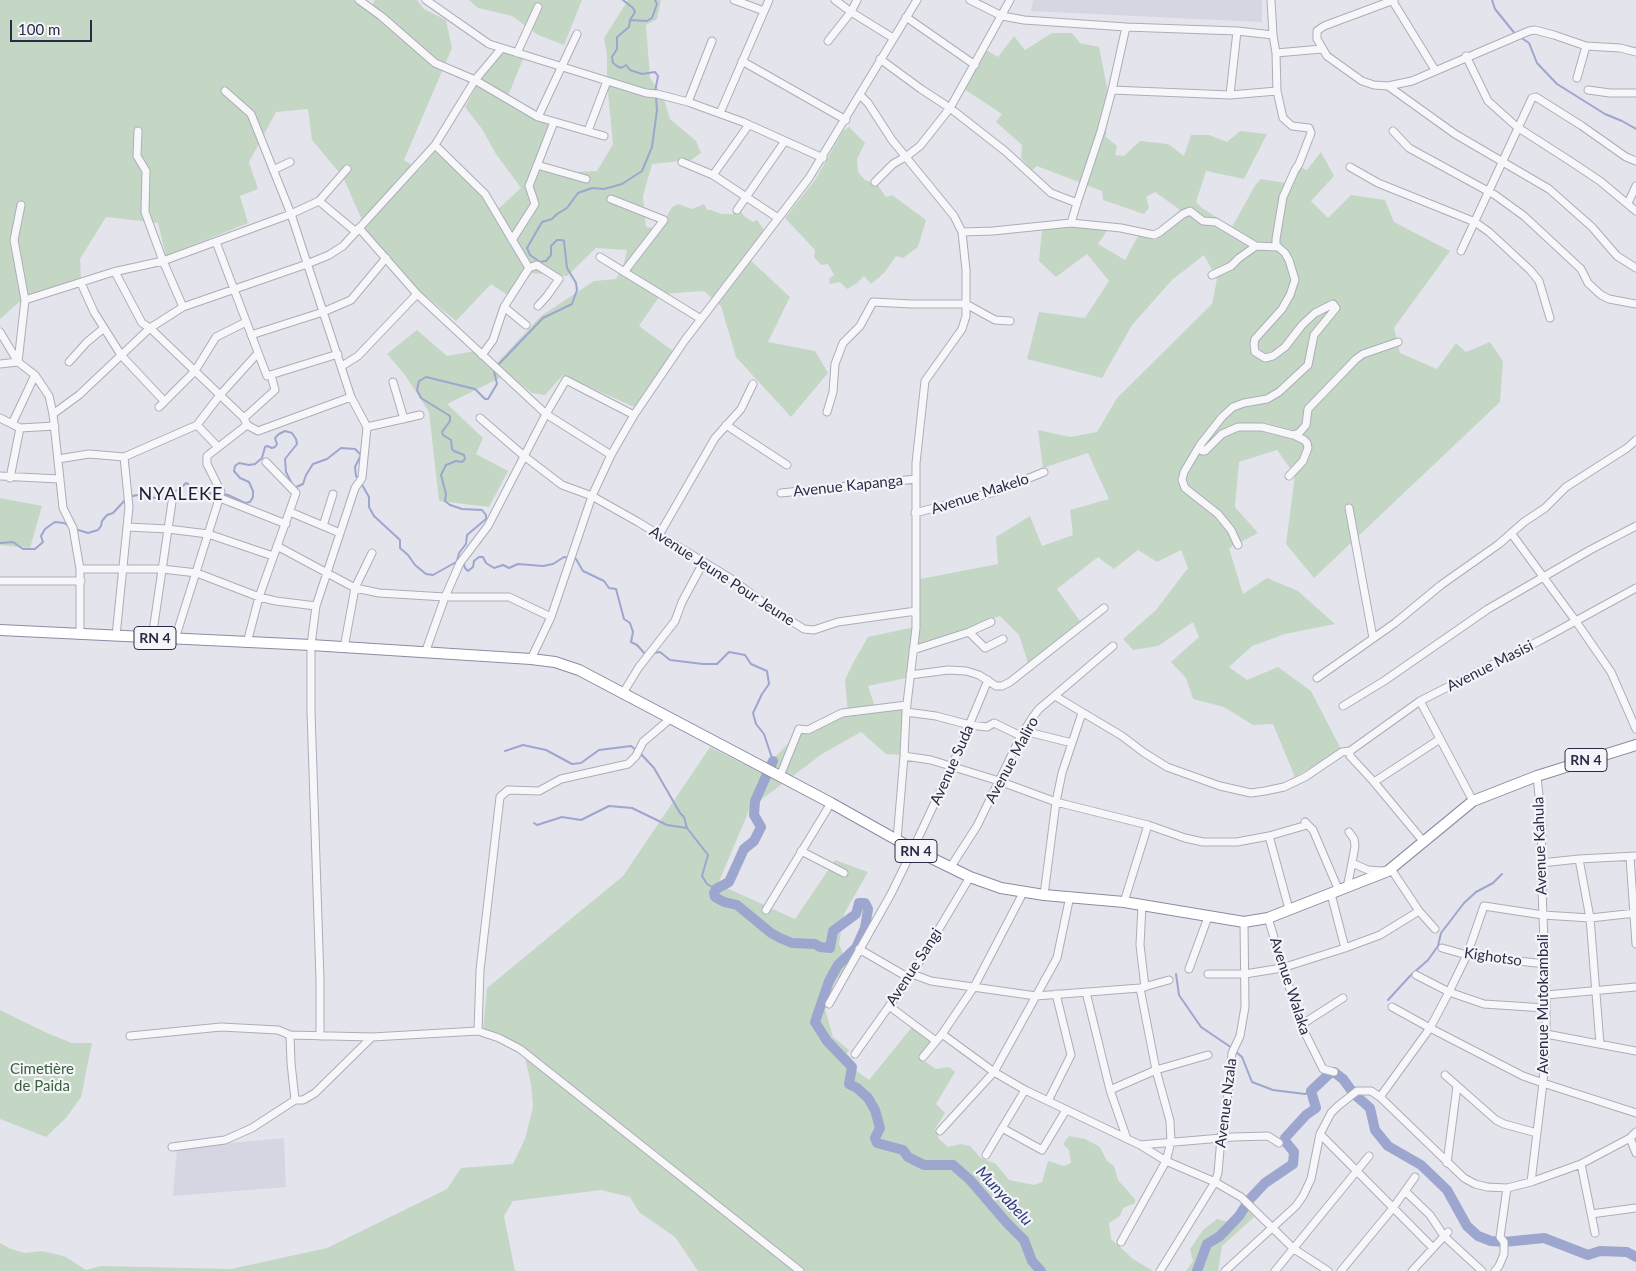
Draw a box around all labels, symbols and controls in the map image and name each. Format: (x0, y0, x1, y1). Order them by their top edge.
scale bar (12, 10, 95, 42)
text: 100 m (18, 20, 60, 38)
street label: Avenue Makelo (929, 470, 1031, 518)
street label: Avenue Kapanga (792, 471, 904, 501)
district label: NYALEKE (138, 483, 224, 505)
street label: Avenue Jeune Pour Jeune (646, 522, 798, 630)
road number: RN 4 (134, 626, 176, 650)
street label: Avenue Masisi (1444, 636, 1536, 696)
street label: Avenue Maliro (982, 714, 1042, 806)
street label: Avenue Suda (926, 722, 978, 808)
road number: RN 4 (1565, 748, 1607, 772)
street label: Avenue Kahula (1529, 796, 1551, 896)
road number: RN 4 (895, 839, 937, 862)
street label: Avenue Sangi (882, 925, 946, 1009)
street label: Avenue Mutokambali (1534, 934, 1552, 1074)
street label: Avenue Walaka (1266, 935, 1314, 1037)
street label: Kighotso (1463, 944, 1523, 970)
street label: Avenue Nzala (1212, 1057, 1240, 1149)
park label: Cimetière de Paida (10, 1060, 74, 1095)
water label: Munyabelu (972, 1162, 1036, 1230)

